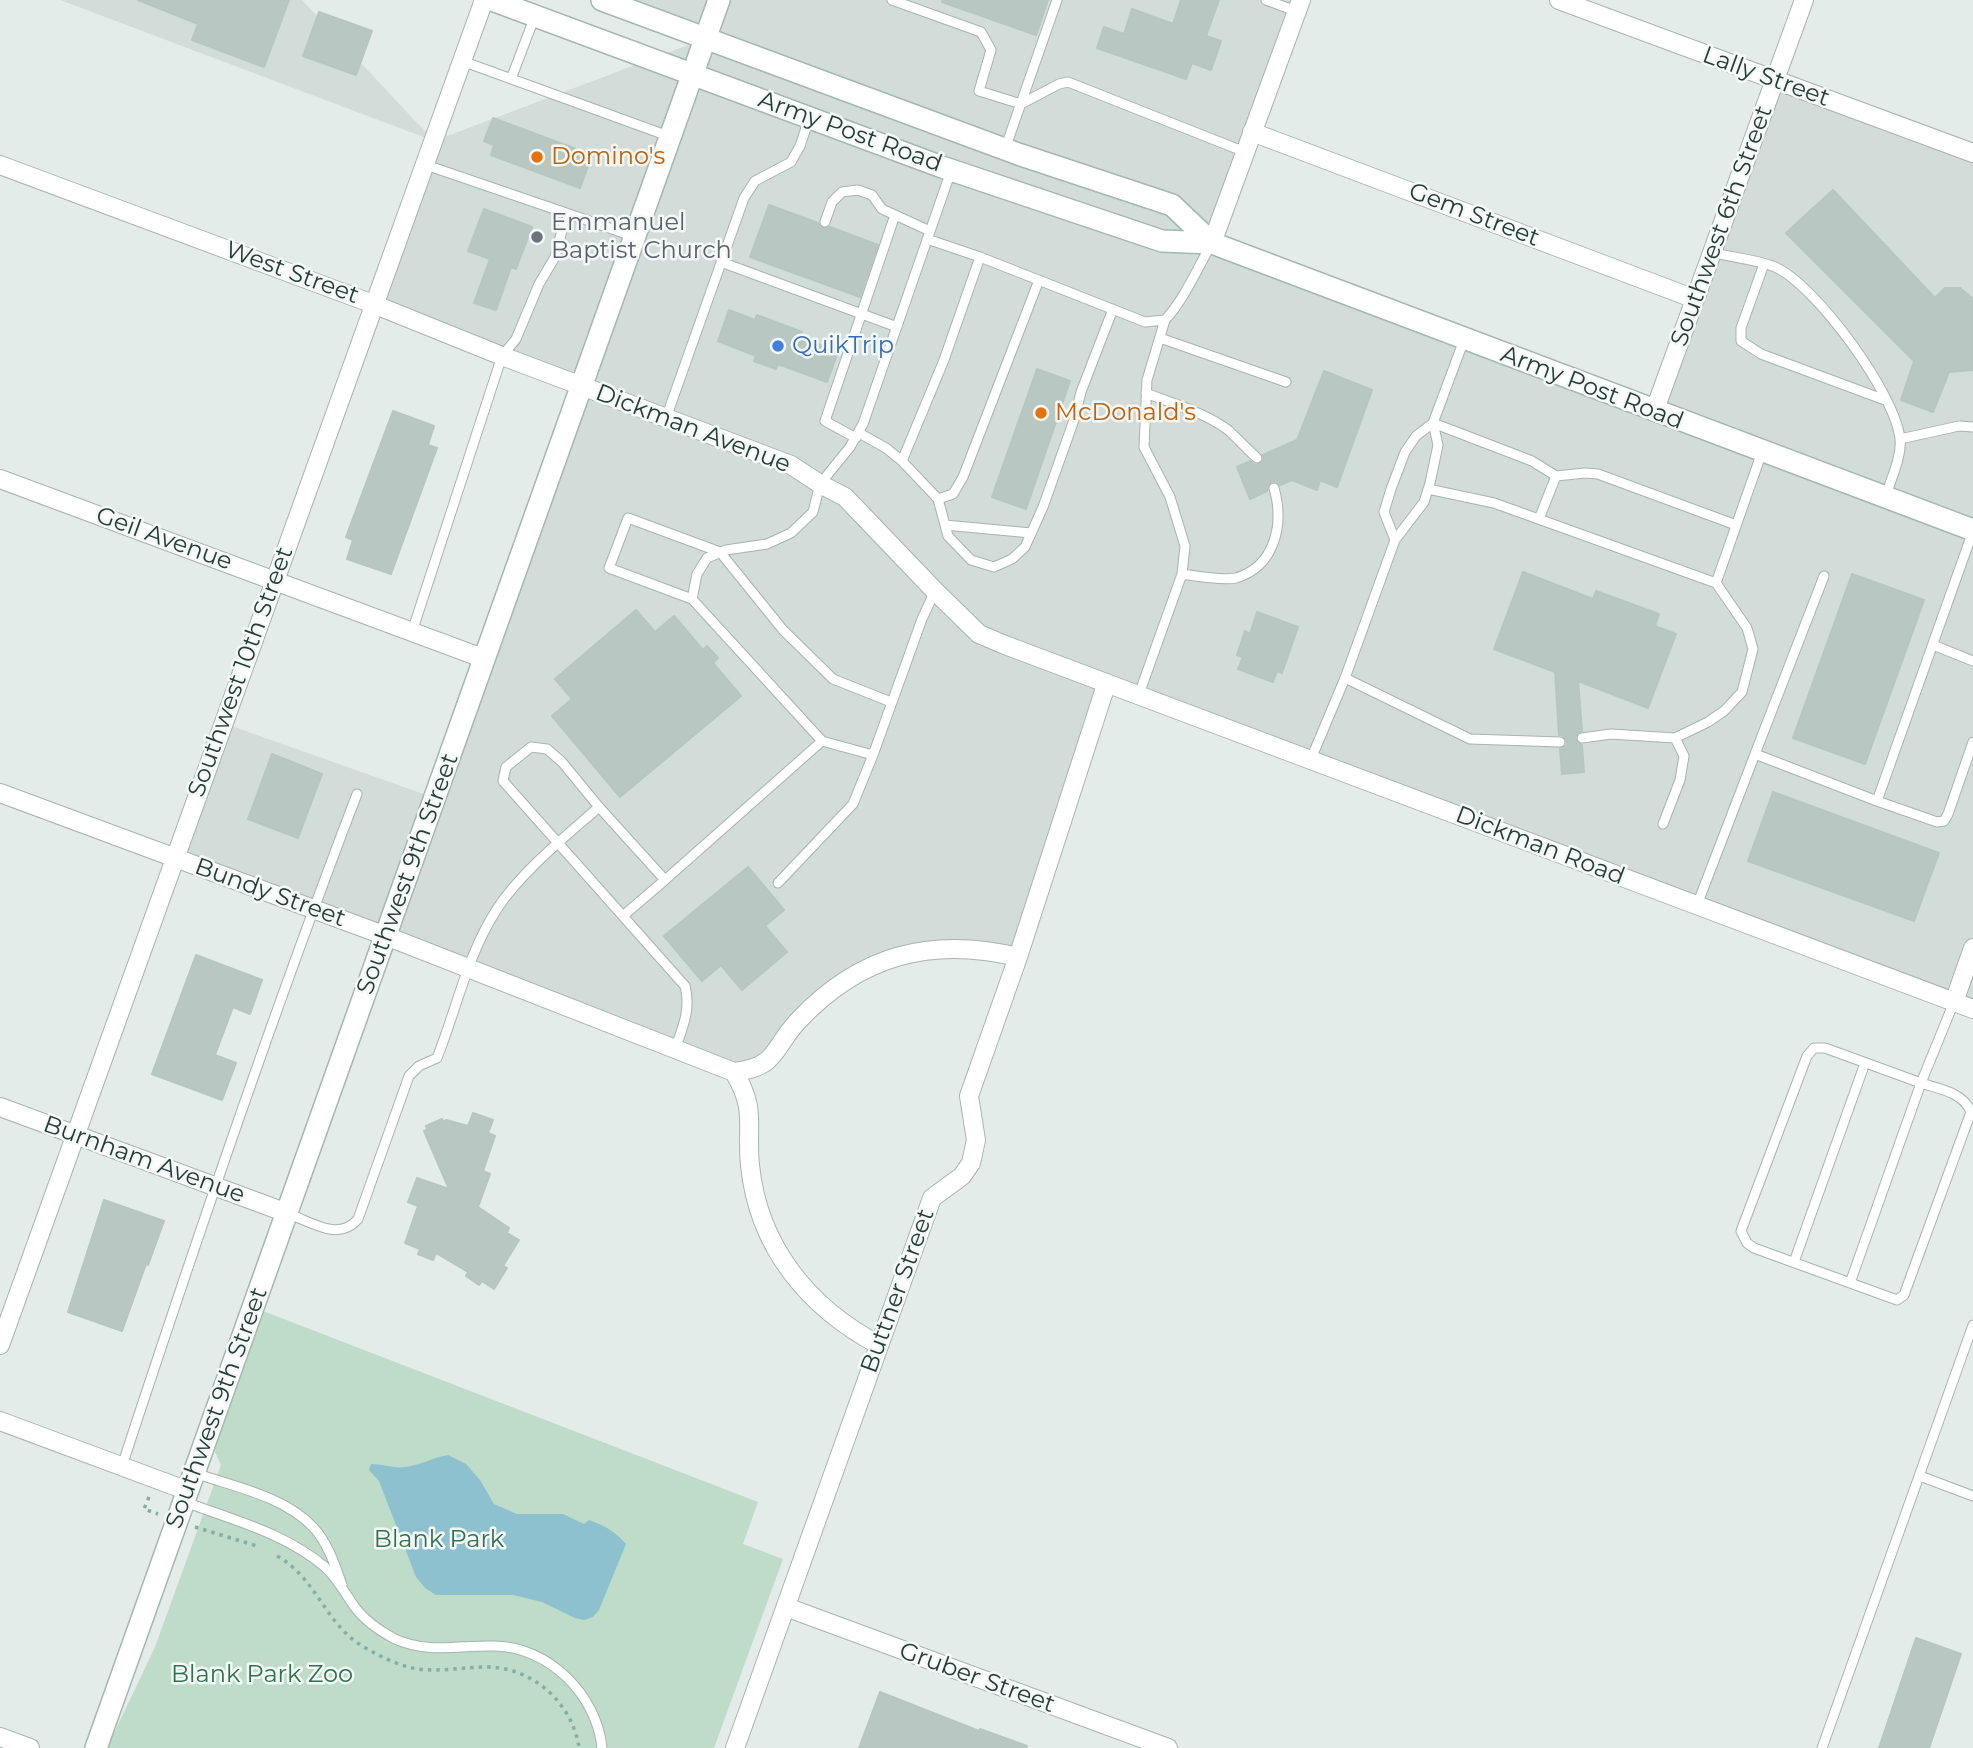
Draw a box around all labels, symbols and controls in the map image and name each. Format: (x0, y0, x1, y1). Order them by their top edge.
street label: Lally Street (1699, 41, 1833, 113)
street label: Army Post Road (754, 85, 946, 179)
street label: Southwest 6th Street (1665, 102, 1779, 350)
place label: Domino's (551, 143, 665, 171)
marker: Domino's (529, 149, 545, 165)
street label: Gem Street (1405, 177, 1543, 253)
place label: Emmanuel Baptist Church (551, 209, 732, 265)
marker: Emmanuel Baptist Church (529, 229, 545, 245)
street label: West Street (221, 236, 363, 310)
place label: QuikTrip (792, 332, 894, 360)
marker: QuikTrip (770, 338, 786, 354)
street label: Army Post Road (1497, 340, 1687, 436)
street label: Dickman Avenue (591, 379, 795, 479)
place label: McDonald's (1055, 399, 1196, 427)
marker: McDonald's (1033, 405, 1049, 421)
street label: Geil Avenue (92, 501, 236, 577)
street label: Southwest 10th Street (182, 543, 300, 801)
street label: Southwest 9th Street (351, 750, 465, 998)
street label: Dickman Road (1451, 801, 1629, 891)
street label: Bundy Street (191, 852, 349, 934)
street label: Burnham Avenue (39, 1110, 249, 1210)
street label: Buttner Street (855, 1205, 941, 1377)
street label: Southwest 9th Street (160, 1284, 274, 1532)
park label: Blank Park (374, 1526, 504, 1554)
street label: Gruber Street (895, 1637, 1059, 1719)
park label: Blank Park Zoo (171, 1661, 353, 1689)

